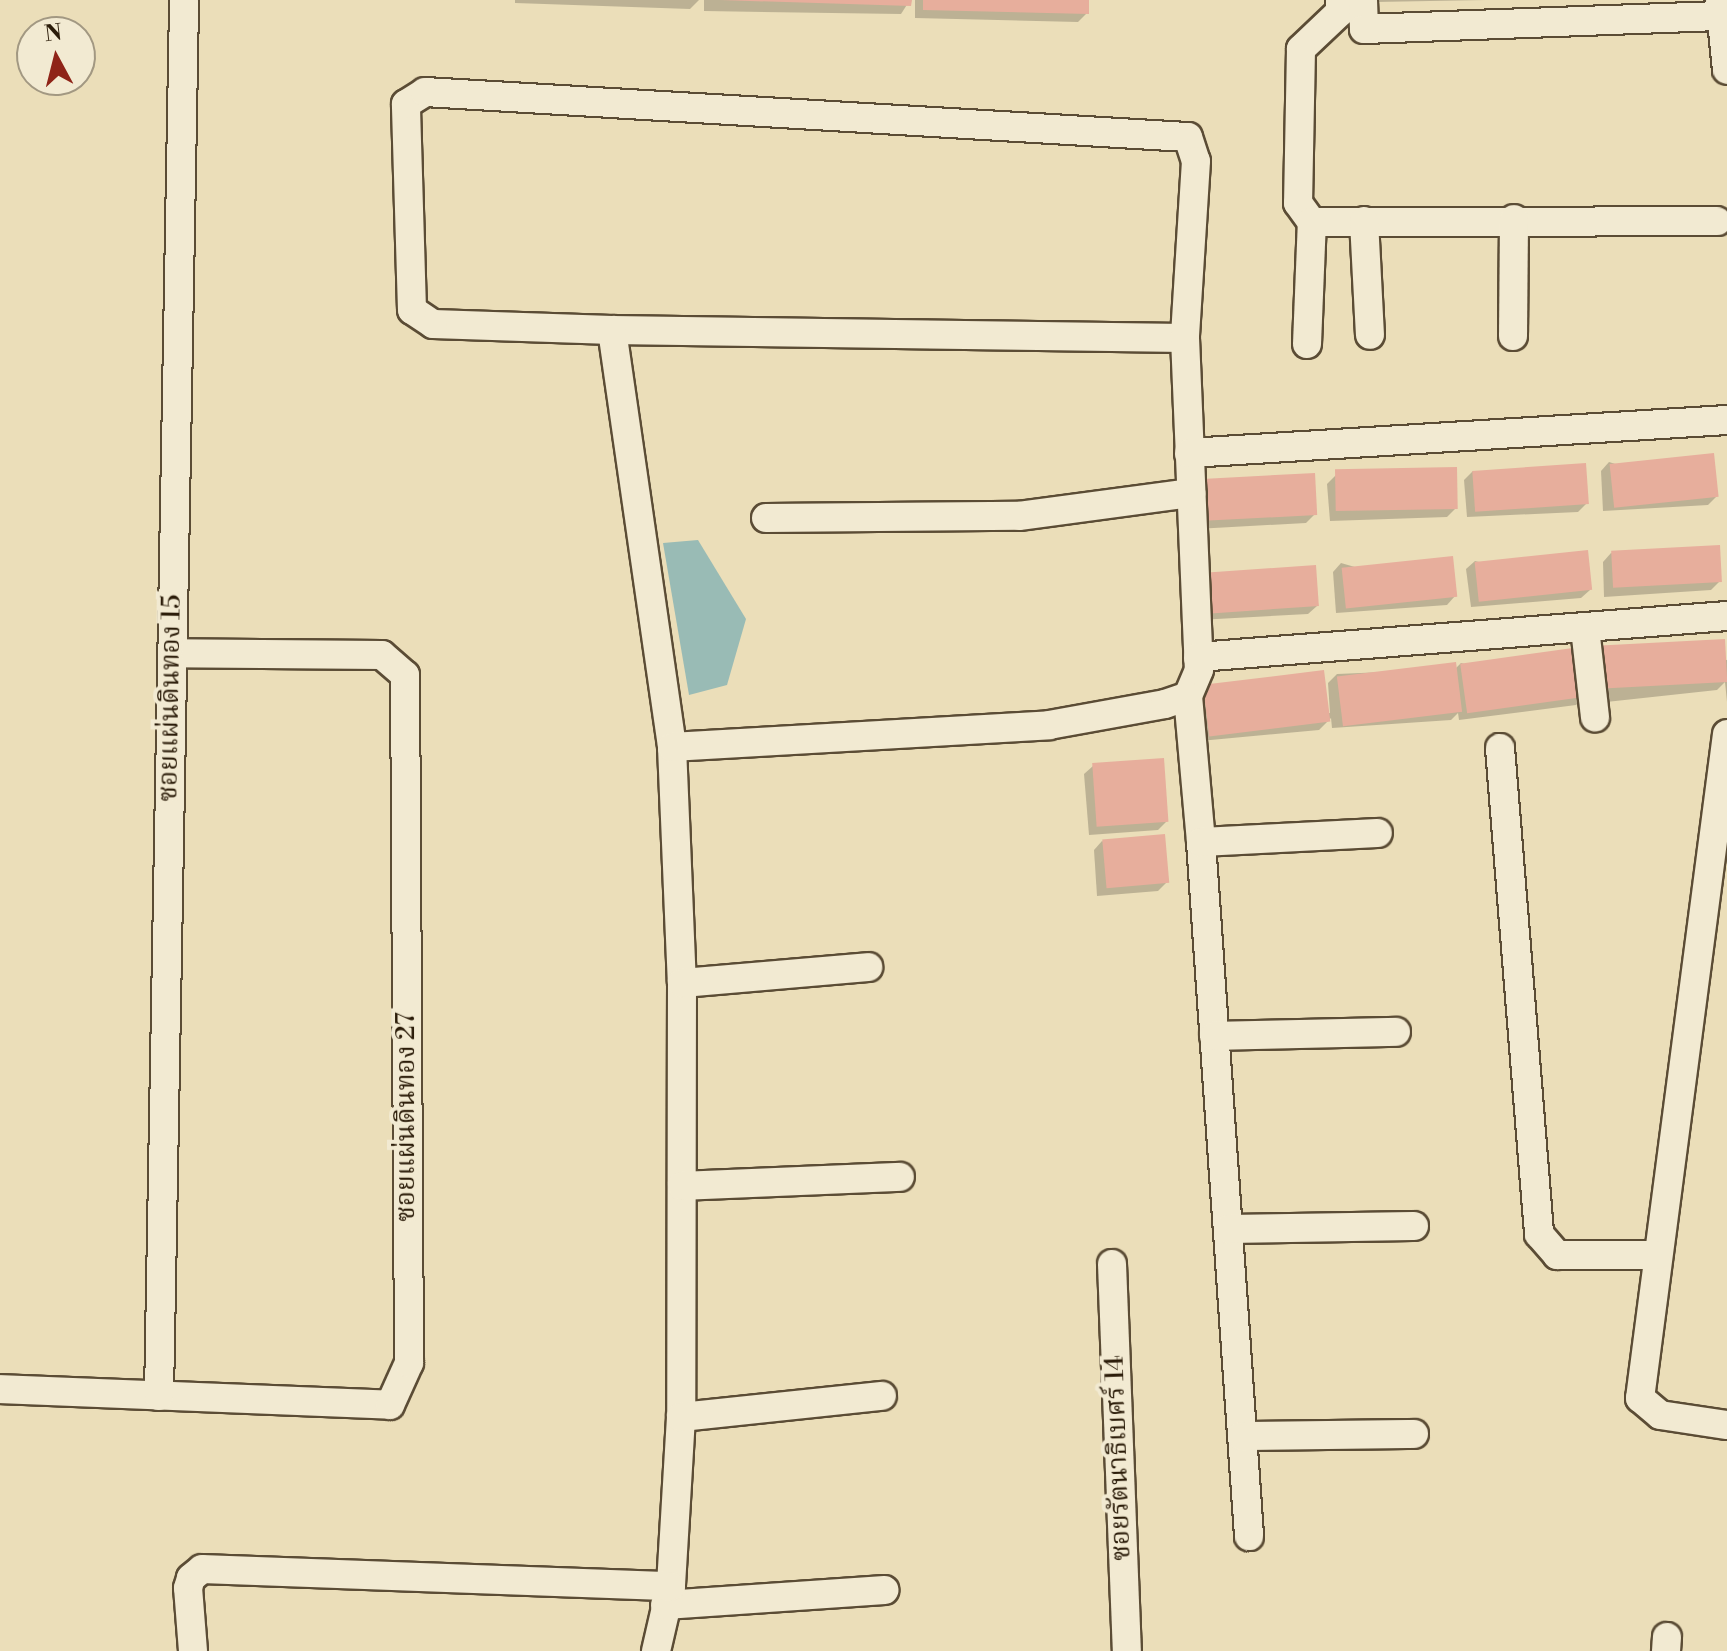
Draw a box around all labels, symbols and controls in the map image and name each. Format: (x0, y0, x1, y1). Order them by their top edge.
north arrow (16, 16, 96, 96)
text: N (43, 19, 64, 48)
street label: ซอยแผ่นดินทอง 15 (154, 594, 188, 802)
street label: ซอยแผ่นดินทอง 27 (391, 1012, 423, 1222)
street label: ซอยรัตนาธิเบศร์ 14 (1100, 1355, 1138, 1561)

